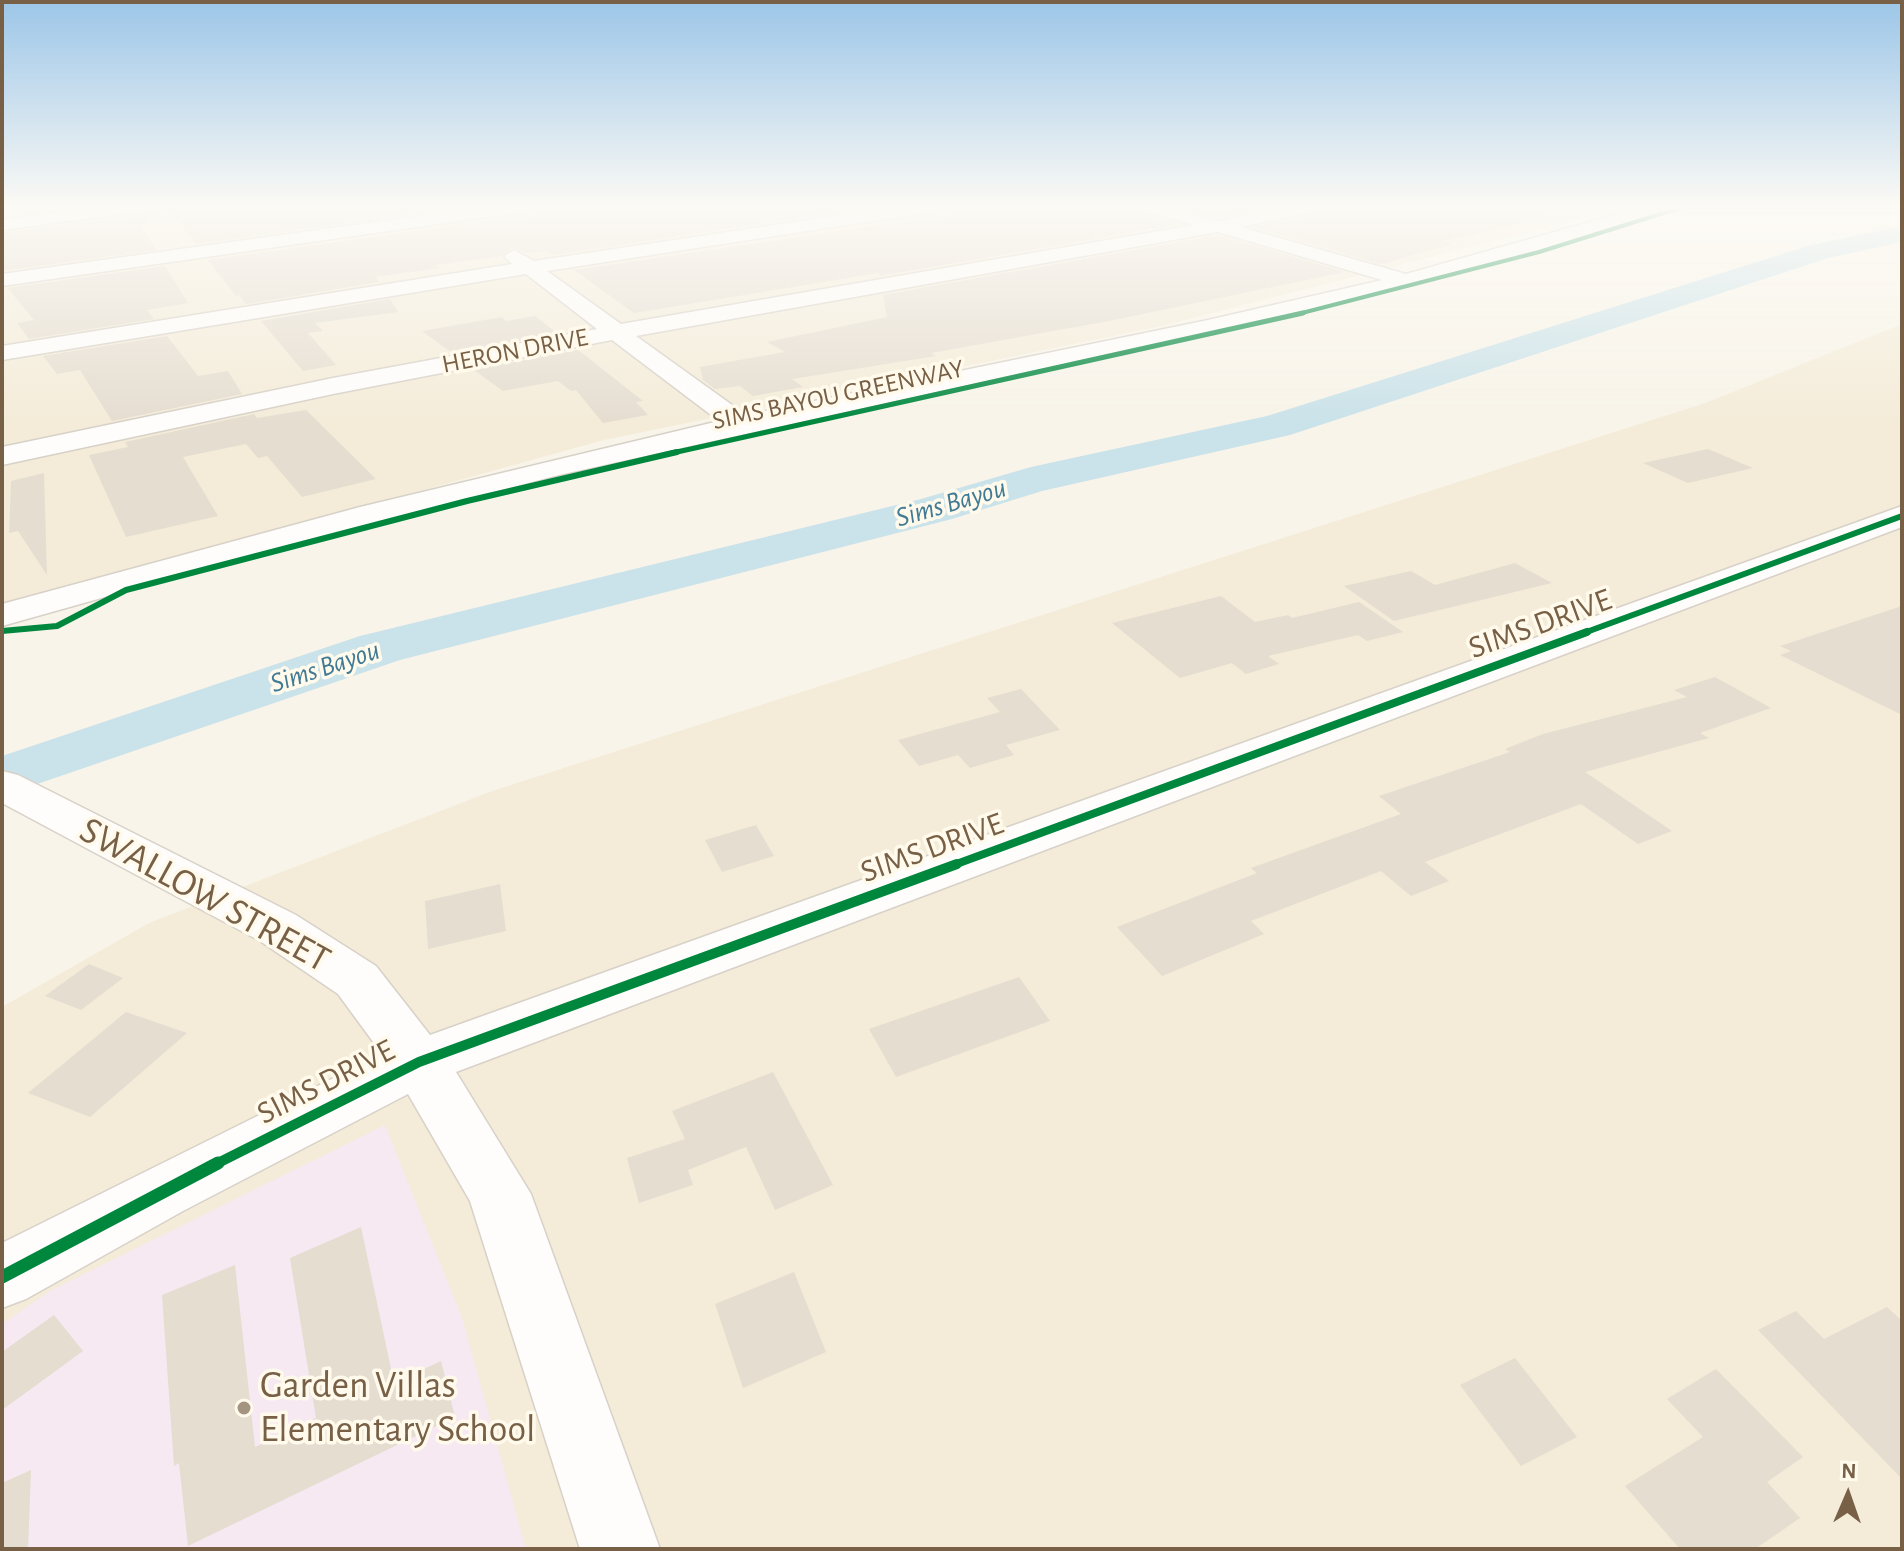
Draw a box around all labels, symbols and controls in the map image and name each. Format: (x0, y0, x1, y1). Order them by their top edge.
street label: HERON DRIVE (439, 322, 591, 380)
street label: SIMS BAYOU GREENWAY (709, 353, 967, 437)
water label: Sims Bayou (892, 471, 1010, 535)
street label: SIMS DRIVE (1463, 580, 1617, 668)
water label: Sims Bayou (266, 633, 384, 701)
street label: SIMS DRIVE (855, 804, 1009, 892)
street label: SWALLOW STREET (72, 807, 338, 983)
street label: SIMS DRIVE (251, 1031, 401, 1133)
place label: Garden Villas Elementary School (260, 1363, 535, 1452)
marker: Garden Villas Elementary School (235, 1399, 253, 1417)
north arrow (1808, 1455, 1888, 1535)
text: N (1841, 1460, 1857, 1482)

